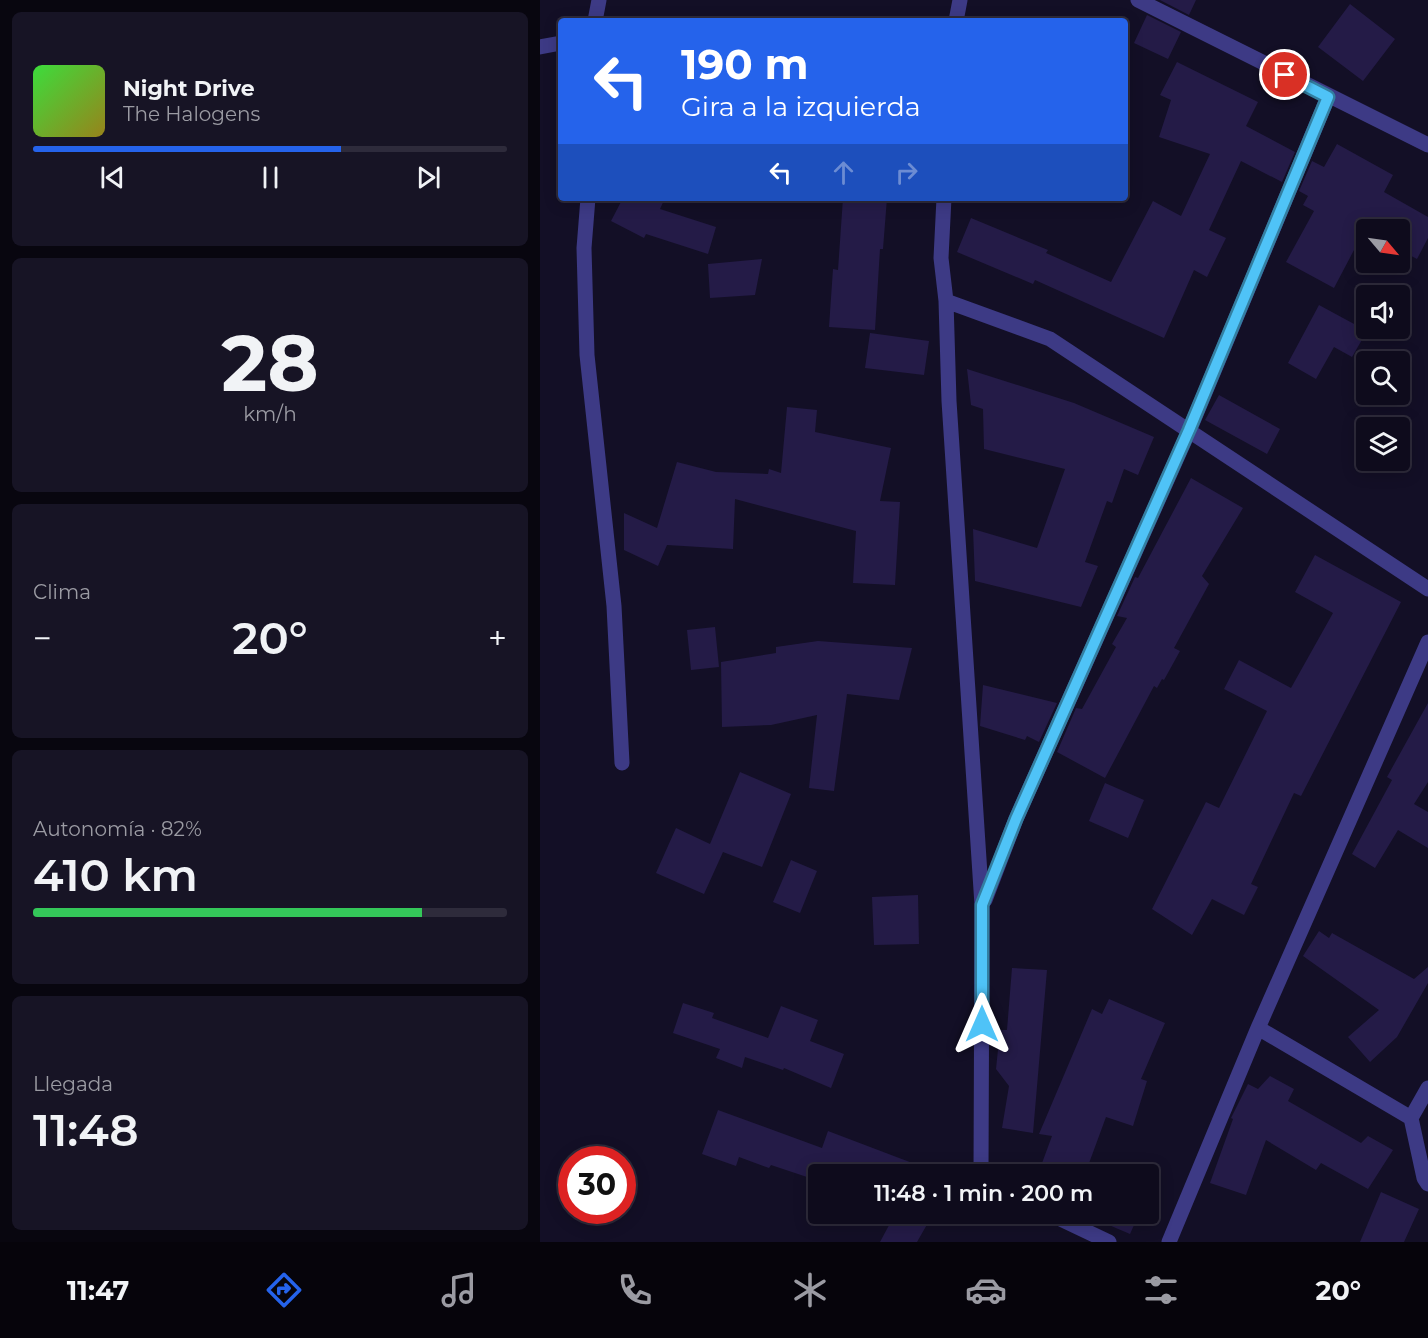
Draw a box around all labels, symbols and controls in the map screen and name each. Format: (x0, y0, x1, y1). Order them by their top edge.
text: 190 m (681, 38, 809, 90)
icon: left (582, 42, 660, 120)
pin (1259, 49, 1310, 100)
icon: arrive (1268, 58, 1301, 91)
text: Night Drive (123, 75, 255, 102)
text: Gira a la izquierda (681, 90, 921, 123)
text: The Halogens (123, 102, 260, 126)
icon: left (764, 156, 797, 189)
icon: ahead (827, 156, 860, 189)
icon: right (890, 156, 923, 189)
icon: previous (96, 161, 129, 194)
icon: pause (254, 161, 287, 194)
icon: next (412, 161, 445, 194)
north arrow (1356, 219, 1410, 273)
map controls (1356, 219, 1410, 471)
button: sound (1356, 285, 1410, 339)
text: 28 (221, 315, 319, 411)
button: search (1356, 351, 1410, 405)
text: km/h (243, 402, 297, 426)
button: layers (1356, 417, 1410, 471)
text: Clima (33, 580, 91, 604)
text: 20° (232, 610, 308, 665)
text: − (33, 618, 52, 658)
text: + (488, 618, 507, 658)
text: Autonomía · 82% (33, 817, 202, 841)
text: 410 km (33, 847, 198, 902)
position arrow (950, 992, 1014, 1056)
text: Llegada (33, 1072, 113, 1096)
text: 11:48 (33, 1102, 139, 1157)
speed limit sign: 30 (558, 1146, 636, 1224)
text: 11:48 · 1 min · 200 m (874, 1180, 1093, 1207)
icon: directions (263, 1269, 305, 1311)
icon: music (438, 1269, 480, 1311)
icon: phone (614, 1269, 656, 1311)
icon: climate (789, 1269, 831, 1311)
icon: car (965, 1269, 1007, 1311)
icon: filters (1140, 1269, 1182, 1311)
text: 11:47 (67, 1274, 129, 1307)
text: 20° (1316, 1274, 1361, 1307)

